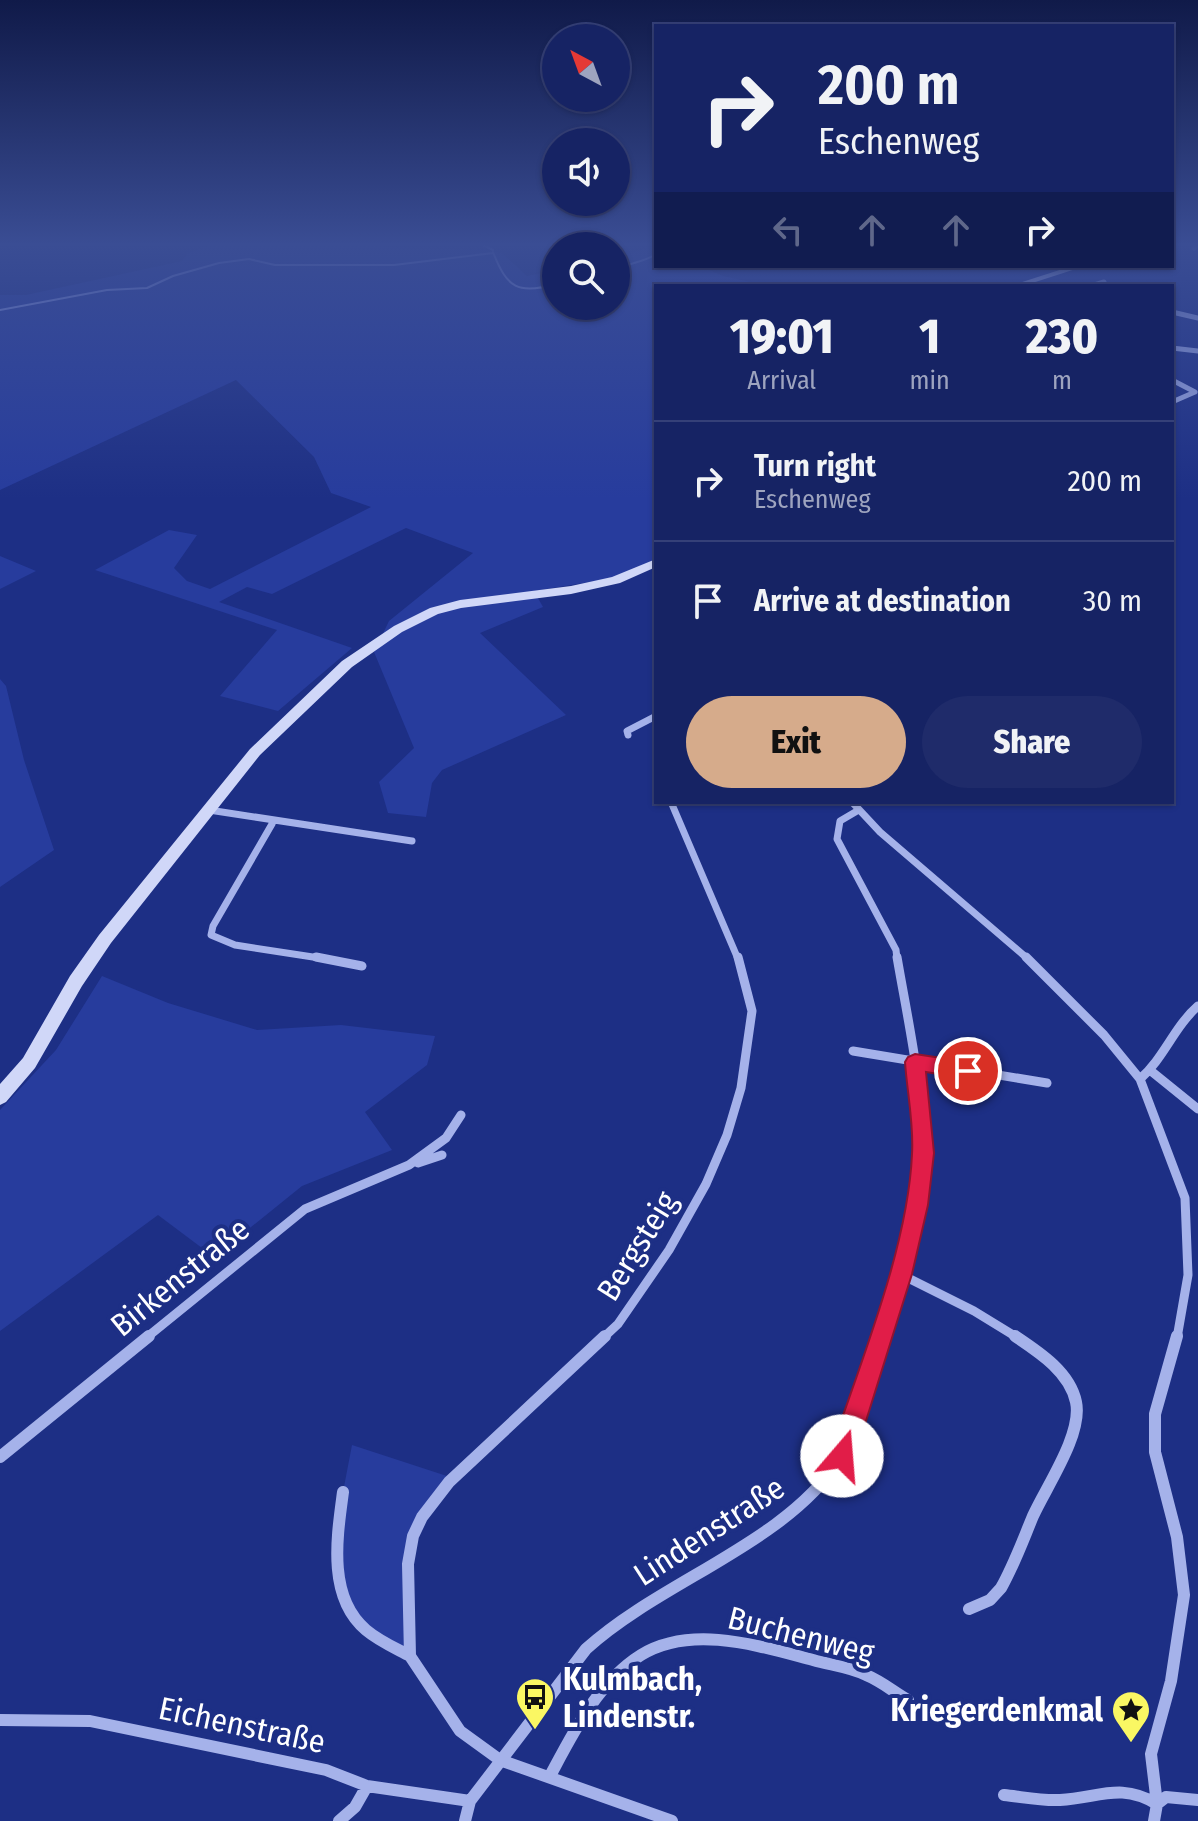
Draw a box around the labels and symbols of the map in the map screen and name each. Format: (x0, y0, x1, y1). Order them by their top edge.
north arrow (542, 24, 630, 112)
pin (934, 1037, 1002, 1105)
street label: Bergsteig (589, 1184, 685, 1308)
street label: Birkenstraße (103, 1210, 257, 1344)
position arrow (800, 1414, 884, 1498)
street label: Lindenstraße (627, 1468, 791, 1594)
street label: Buchenweg (724, 1599, 878, 1671)
place label: Kulmbach, Lindenstr. (563, 1660, 702, 1735)
bus stop icon: Kulmbach, Lindenstr. (514, 1676, 556, 1731)
street label: Eichenstraße (155, 1689, 329, 1761)
place icon: Kriegerdenkmal (1110, 1689, 1152, 1744)
place label: Kriegerdenkmal (890, 1691, 1103, 1729)

